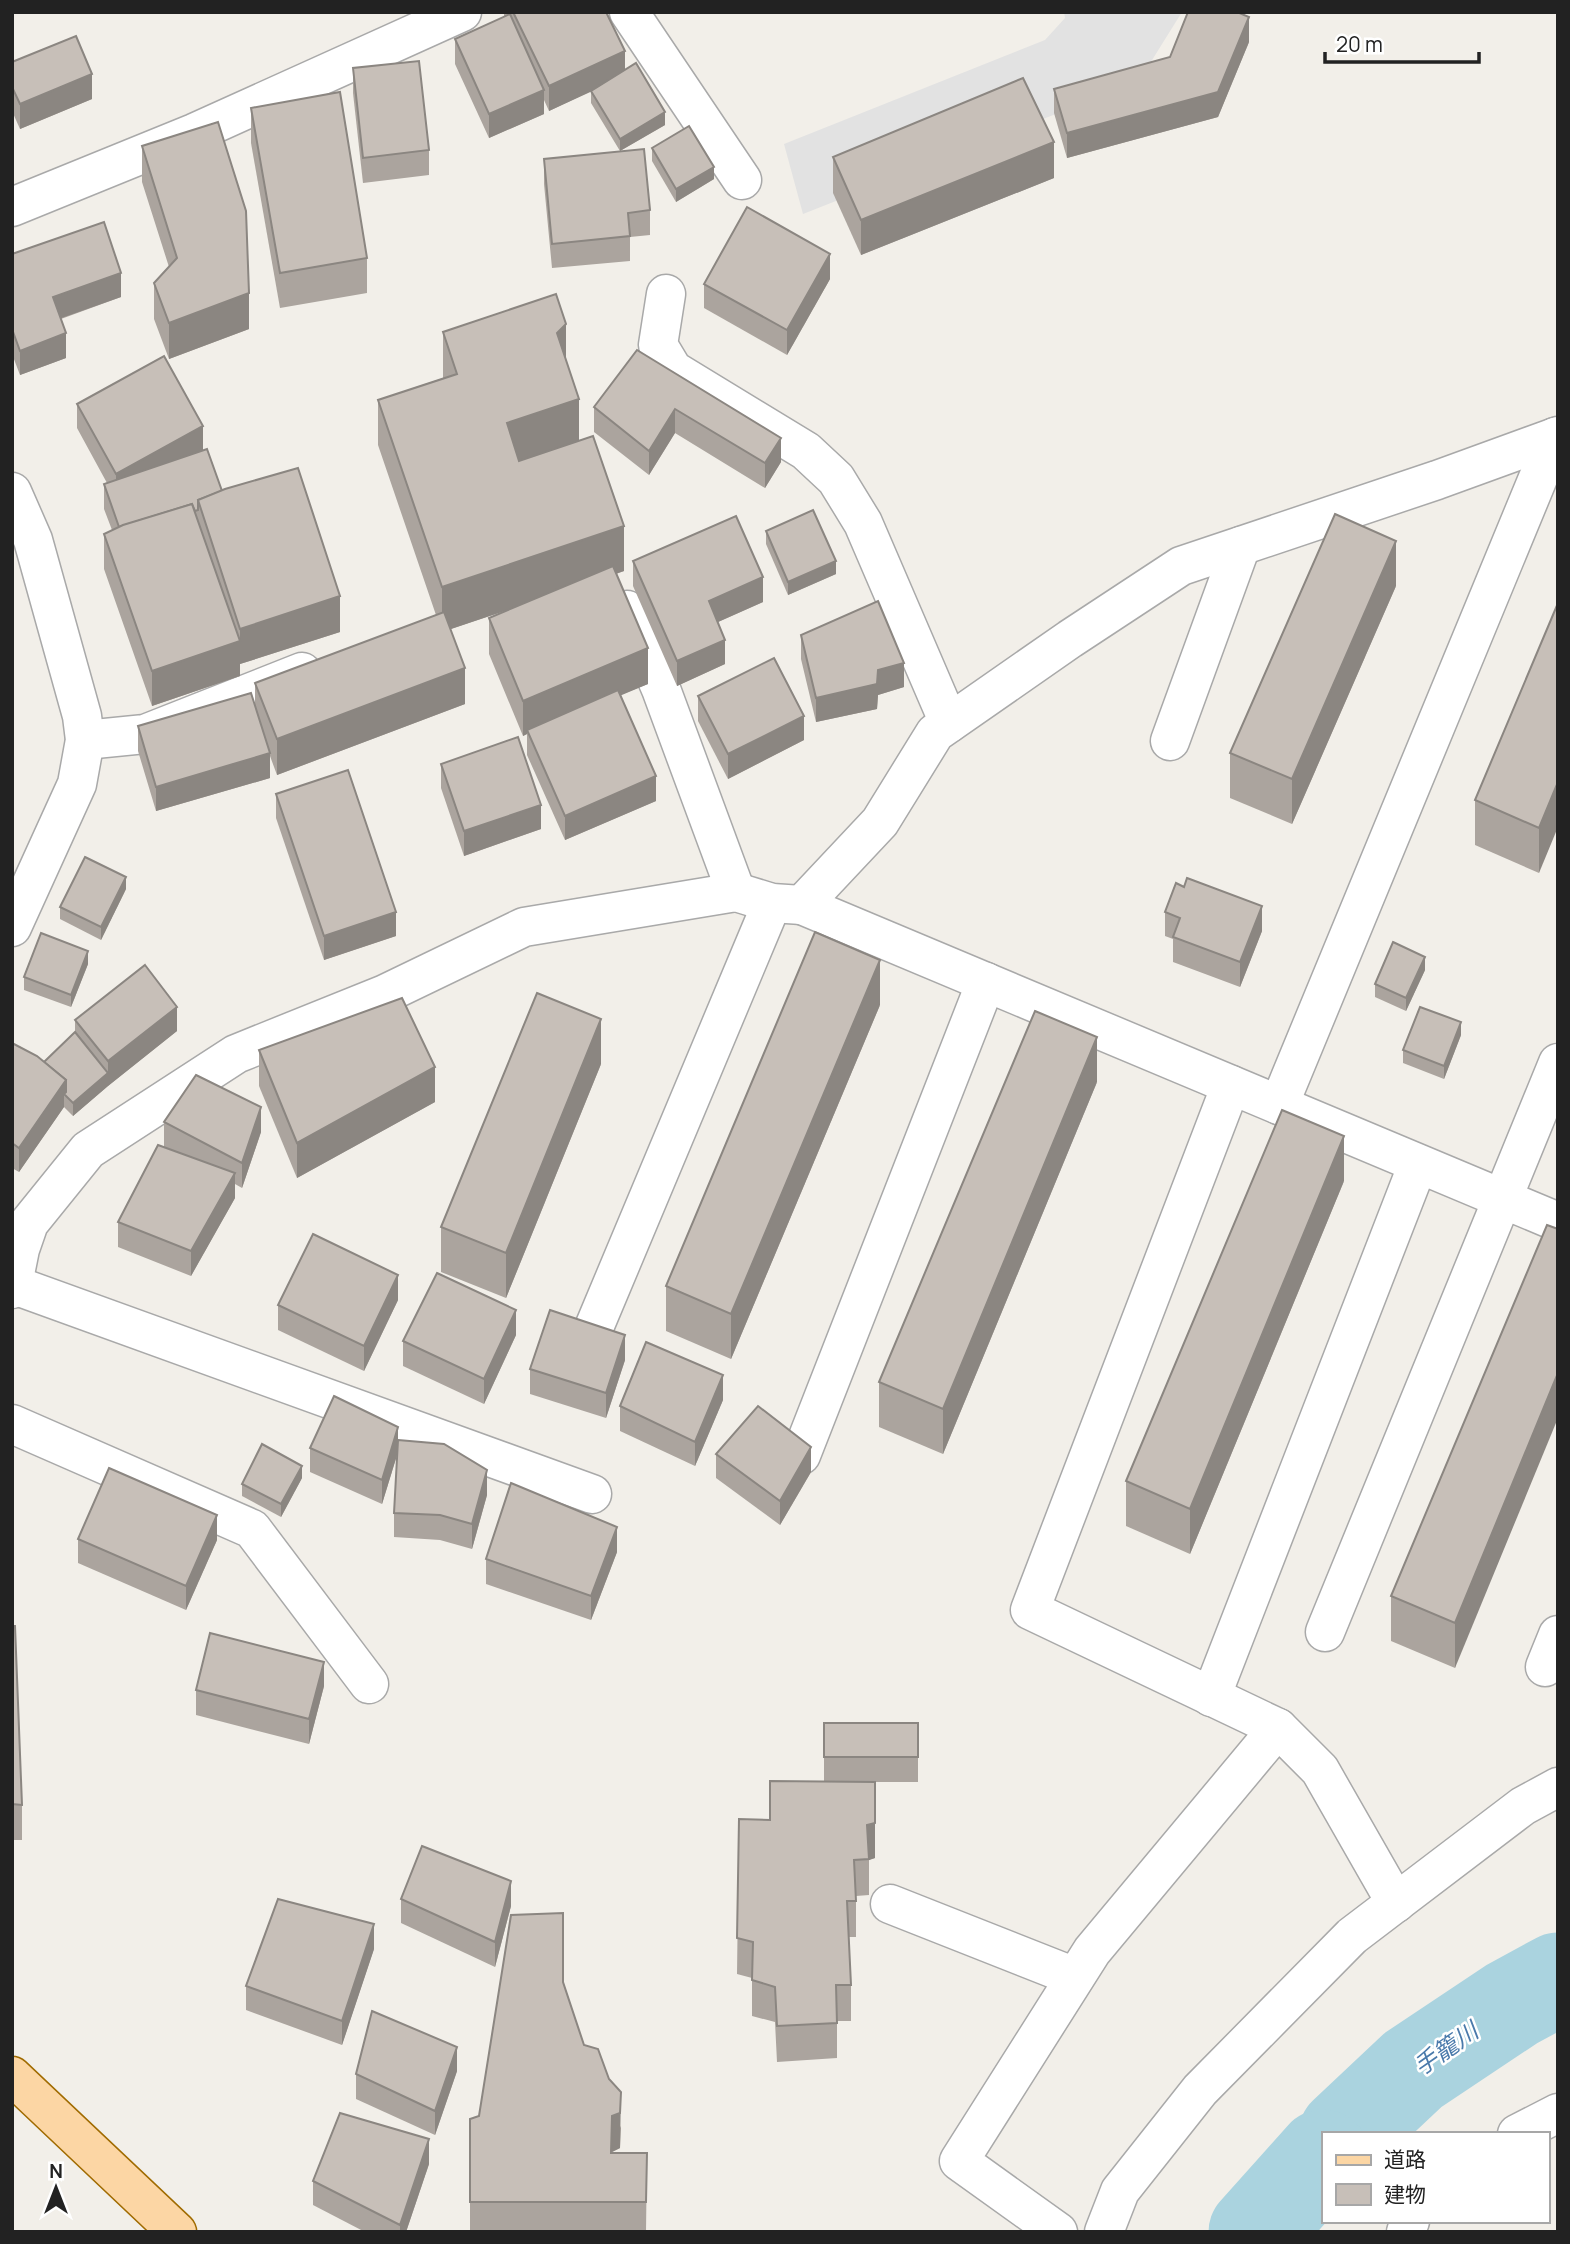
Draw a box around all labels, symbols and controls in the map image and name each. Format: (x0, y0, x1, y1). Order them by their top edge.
scale bar (1325, 21, 1479, 65)
text: 20 m (1336, 30, 1383, 58)
water label: 手籠川 (1406, 2012, 1487, 2082)
legend (1322, 2132, 1549, 2223)
text: 道路 (1384, 2145, 1426, 2173)
north arrow (21, 2153, 91, 2223)
text: N (49, 2158, 63, 2184)
text: 建物 (1384, 2180, 1426, 2208)

